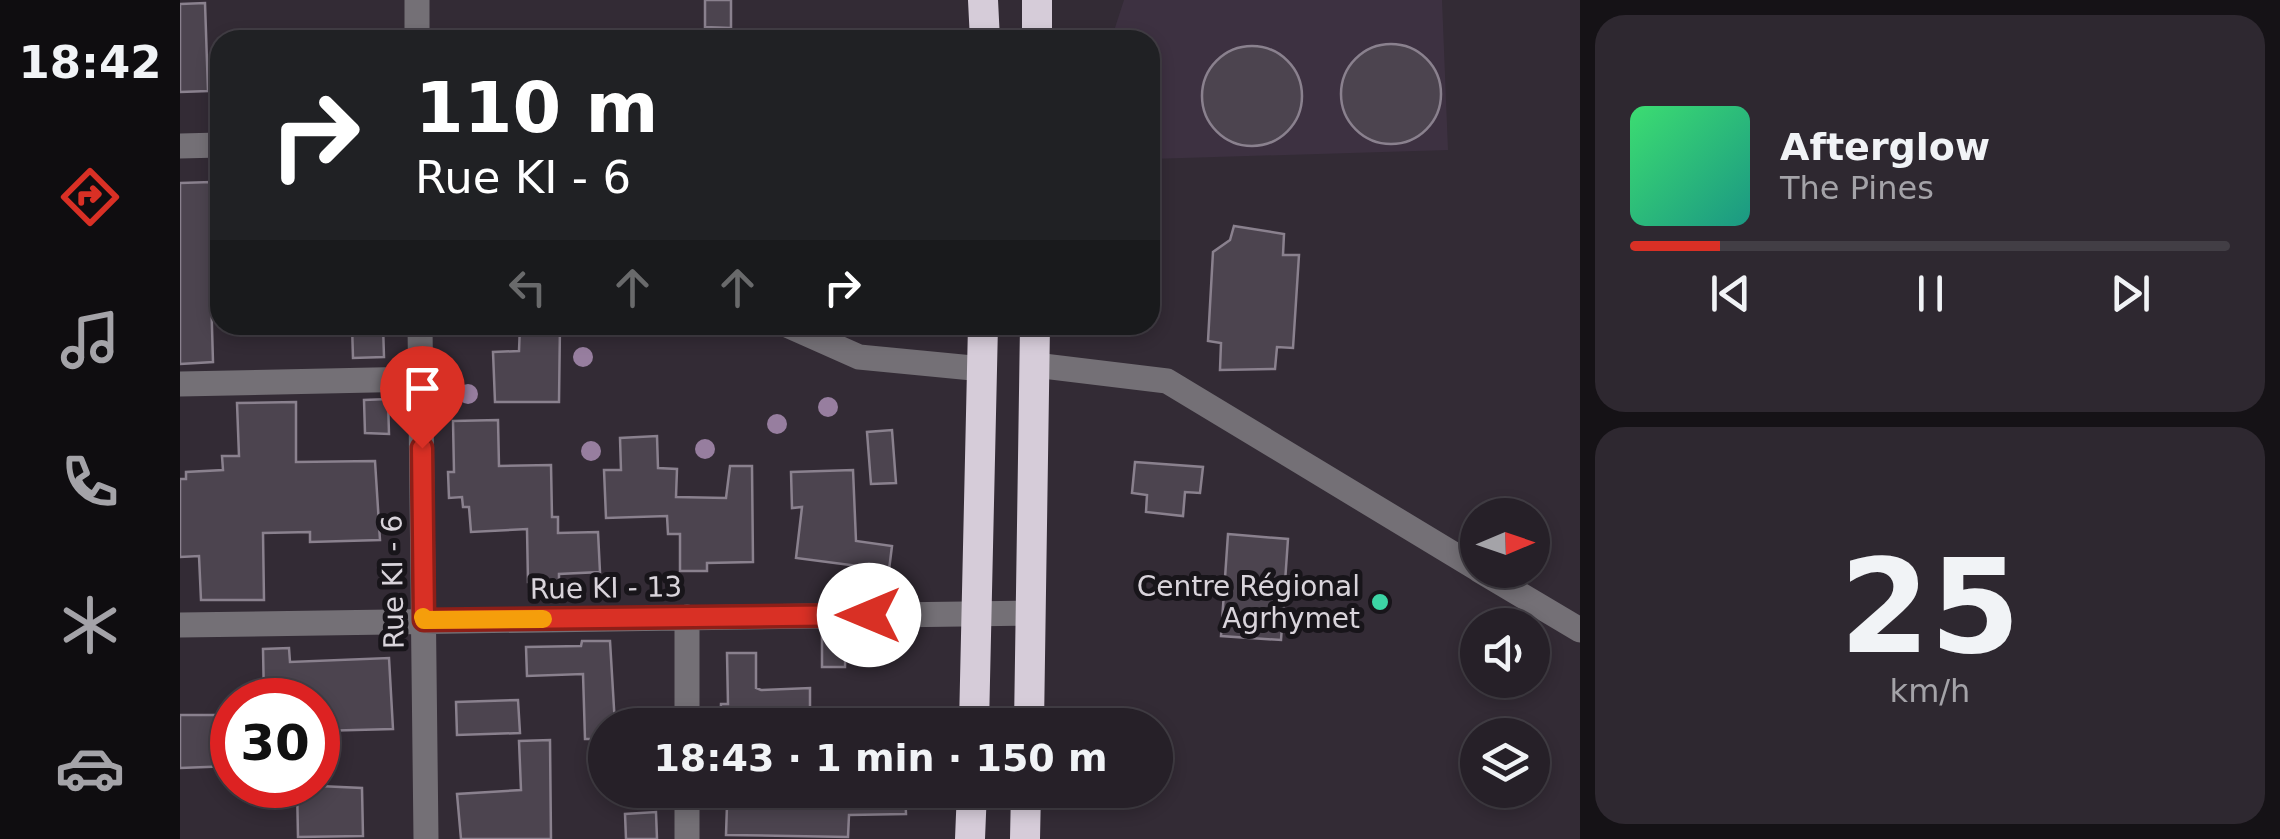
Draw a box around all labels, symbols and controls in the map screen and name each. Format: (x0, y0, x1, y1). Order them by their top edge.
text: 18:42 (18, 36, 162, 89)
text: 110 m (415, 67, 658, 149)
icon: right (250, 70, 380, 200)
text: Afterglow (1780, 125, 1990, 169)
text: Rue KI - 6 (415, 151, 631, 204)
icon: directions (55, 162, 125, 232)
text: The Pines (1780, 169, 1934, 207)
icon: left (500, 260, 555, 315)
icon: ahead (605, 260, 660, 315)
icon: ahead (710, 260, 765, 315)
icon: right (815, 260, 870, 315)
icon: previous (1703, 266, 1758, 321)
icon: pause (1903, 266, 1958, 321)
icon: next (2103, 266, 2158, 321)
icon: music (55, 305, 125, 375)
pin (380, 346, 465, 449)
icon: arrive (395, 361, 450, 416)
icon: phone (55, 447, 125, 517)
north arrow (1460, 498, 1550, 588)
map controls (1460, 498, 1550, 808)
street label: Rue KI - 6 (375, 515, 411, 649)
text: 25 (1840, 531, 2020, 683)
position arrow (817, 563, 921, 667)
street label: Rue KI - 13 (530, 570, 682, 606)
place label: Centre Régional Agrhymet (1137, 570, 1360, 635)
icon: climate (55, 590, 125, 660)
marker: Centre Régional Agrhymet (1369, 591, 1391, 613)
button: sound (1460, 608, 1550, 698)
text: km/h (1890, 672, 1970, 710)
speed limit sign: 30 (210, 678, 340, 808)
button: layers (1460, 718, 1550, 808)
icon: car (55, 733, 125, 803)
text: 18:43 · 1 min · 150 m (653, 736, 1108, 780)

